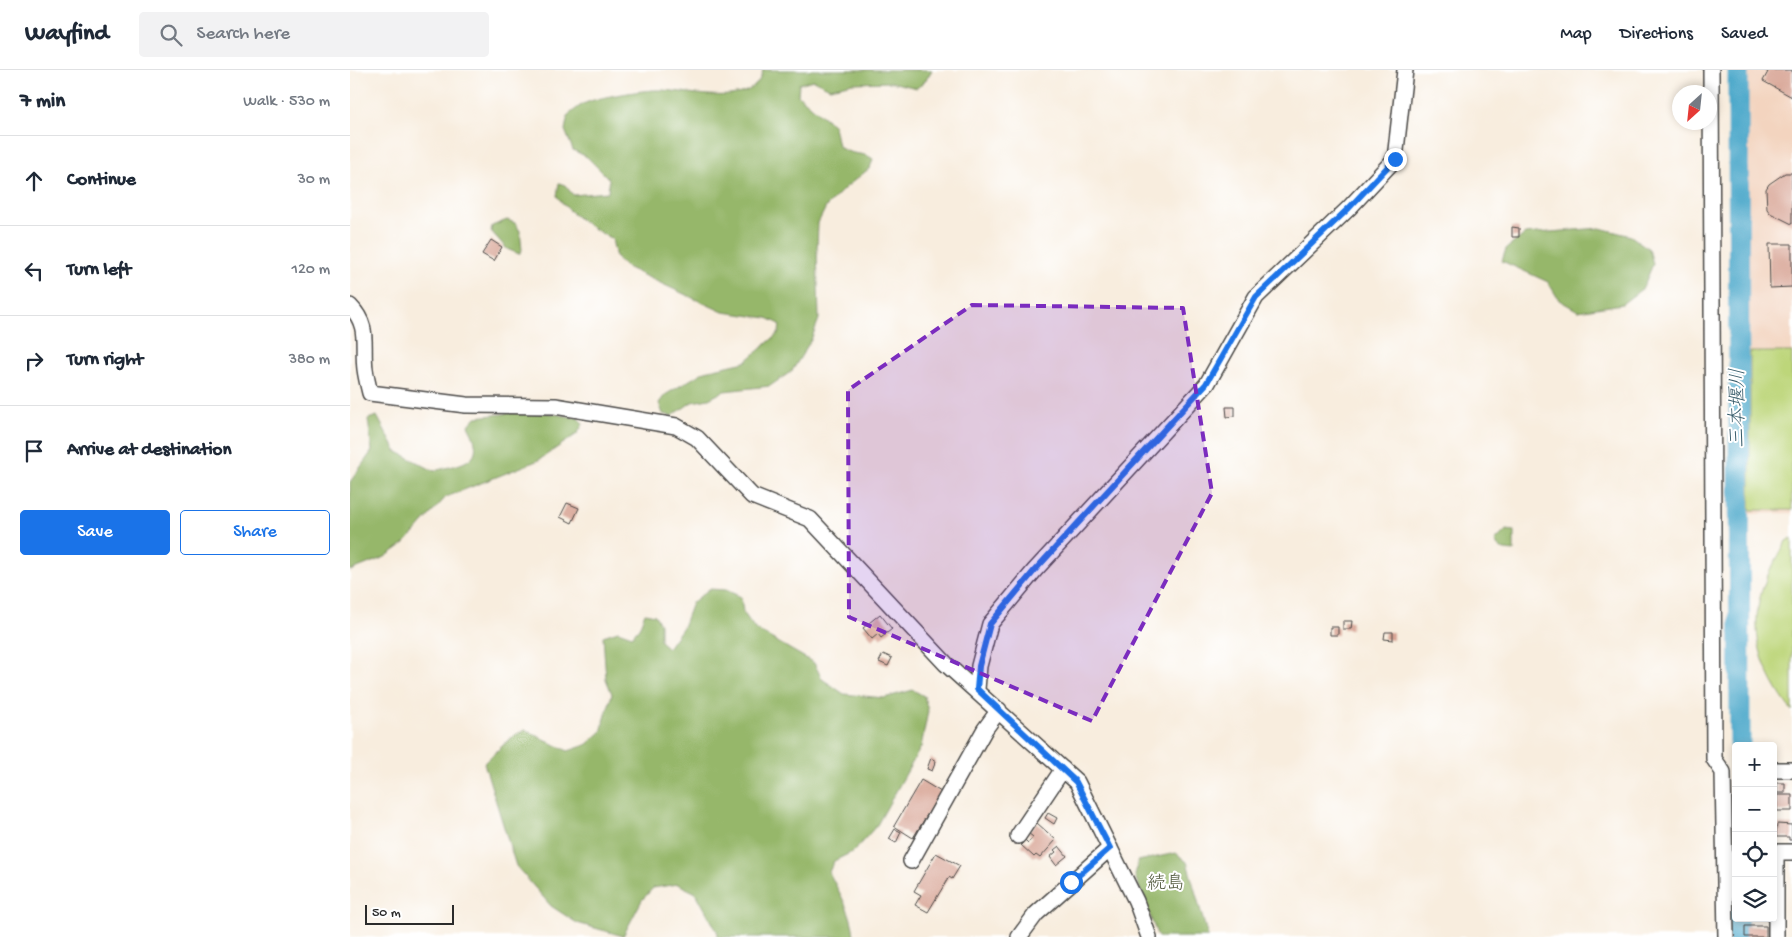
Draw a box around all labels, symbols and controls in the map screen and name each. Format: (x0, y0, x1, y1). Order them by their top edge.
search box (139, 12, 489, 57)
text: Wayfind (25, 20, 109, 49)
icon: search (157, 21, 185, 49)
text: Search here (197, 23, 290, 46)
text: Map (1560, 24, 1592, 45)
text: Directions (1620, 24, 1693, 45)
text: Saved (1721, 24, 1767, 45)
north arrow (1672, 85, 1717, 130)
text: 7 min (20, 90, 65, 115)
text: Walk · 530 m (243, 93, 330, 112)
route end (1384, 148, 1407, 171)
icon: ahead (20, 167, 48, 195)
text: Continue (67, 169, 136, 192)
text: 30 m (297, 171, 330, 190)
icon: left (20, 257, 48, 285)
text: Turn left (67, 259, 131, 282)
text: 120 m (291, 261, 330, 280)
icon: right (20, 347, 48, 375)
text: Turn right (67, 349, 143, 372)
text: 380 m (289, 351, 330, 370)
water label: 三本堰川 (1726, 368, 1751, 448)
icon: arrive (20, 437, 48, 465)
text: Arrive at destination (67, 439, 231, 462)
button: Save (20, 510, 170, 555)
button: Share (180, 510, 330, 555)
map controls (1732, 742, 1777, 922)
button: + (1732, 742, 1777, 787)
button: − (1732, 787, 1777, 832)
button: locate (1732, 832, 1777, 877)
route start (1060, 871, 1083, 894)
park label: 続島 (1147, 872, 1185, 896)
button: layers (1732, 877, 1777, 922)
scale bar (365, 902, 454, 925)
text: 50 m (372, 905, 401, 922)

